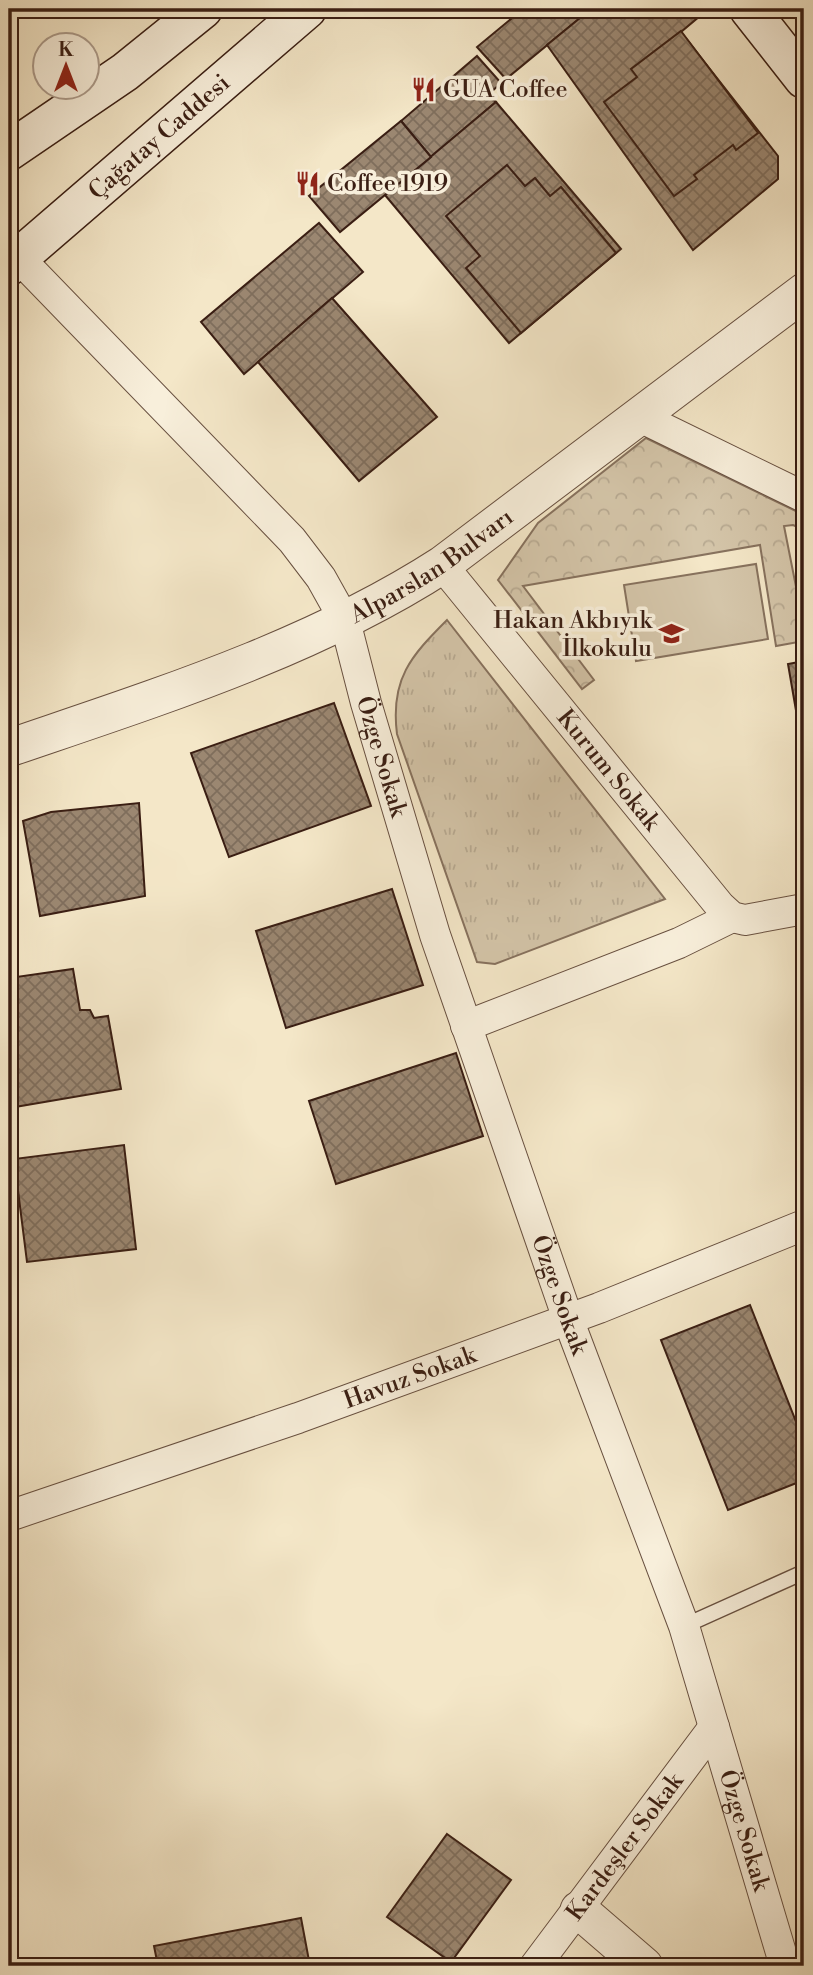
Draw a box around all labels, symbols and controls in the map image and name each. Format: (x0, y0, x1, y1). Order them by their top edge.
north arrow (32, 32, 102, 102)
text: K (58, 38, 74, 62)
street label: Çağatay Caddesi (83, 68, 237, 207)
restaurant icon: GUA Coffee (409, 75, 437, 103)
place label: GUA Coffee (443, 75, 568, 105)
restaurant icon: Coffee 1919 (293, 169, 321, 197)
place label: Coffee 1919 (327, 169, 448, 199)
street label: Alparslan Bulvarı (344, 502, 520, 631)
place label: Hakan Akbıyık İlkokulu (493, 606, 653, 664)
school or university icon: Hakan Akbıyık İlkokulu (658, 620, 686, 648)
street label: Özge Sokak (349, 692, 414, 822)
street label: Kurum Sokak (550, 704, 667, 838)
street label: Özge Sokak (524, 1231, 595, 1360)
street label: Havuz Sokak (340, 1340, 482, 1416)
street label: Kardeşler Sokak (560, 1766, 691, 1927)
street label: Özge Sokak (712, 1766, 776, 1896)

